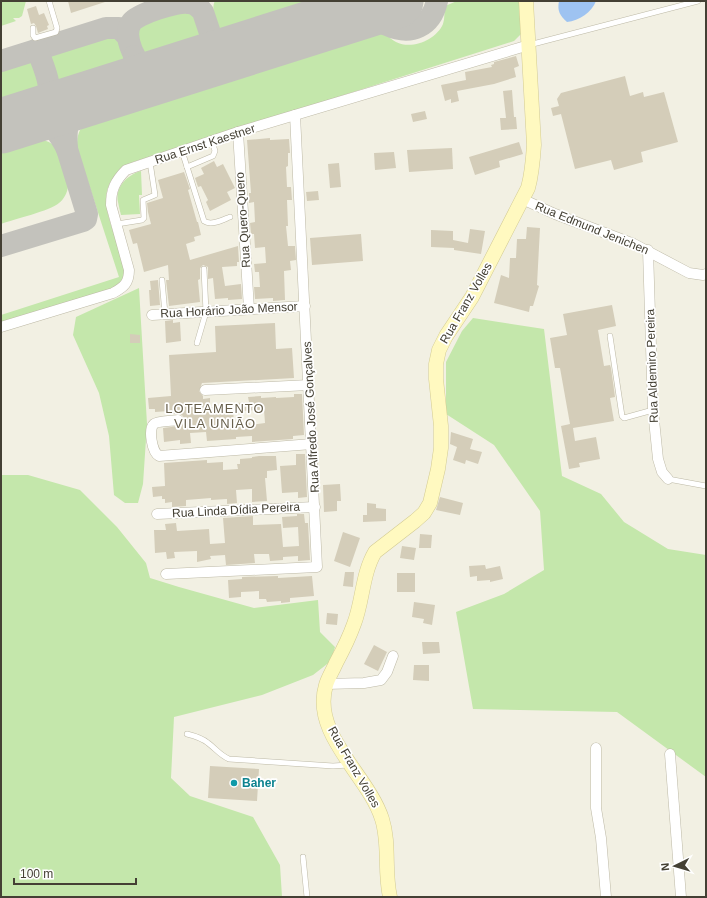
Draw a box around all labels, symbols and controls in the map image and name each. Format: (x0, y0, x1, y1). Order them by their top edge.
street label: Rua Ernst Kaestner (153, 121, 257, 167)
street label: Rua Quero-Quero (233, 171, 253, 268)
street label: Rua Edmund Jenichen (533, 199, 651, 257)
street label: Rua Franz Volles (437, 260, 495, 346)
street label: Rua Horário João Mensor (160, 299, 298, 321)
street label: Rua Aldemiro Pereira (643, 308, 661, 423)
street label: Rua Alfredo José Gonçalves (300, 341, 322, 493)
district label: LOTEAMENTO VILA UNIÃO (165, 401, 265, 431)
street label: Rua Linda Dídia Pereira (172, 500, 301, 520)
street label: Rua Franz Volles (325, 724, 383, 810)
place label: Baher (242, 776, 276, 790)
marker: Baher (229, 778, 239, 788)
north arrow (655, 846, 695, 886)
scale bar (14, 860, 136, 886)
text: N (659, 862, 671, 871)
text: 100 m (20, 867, 53, 881)

